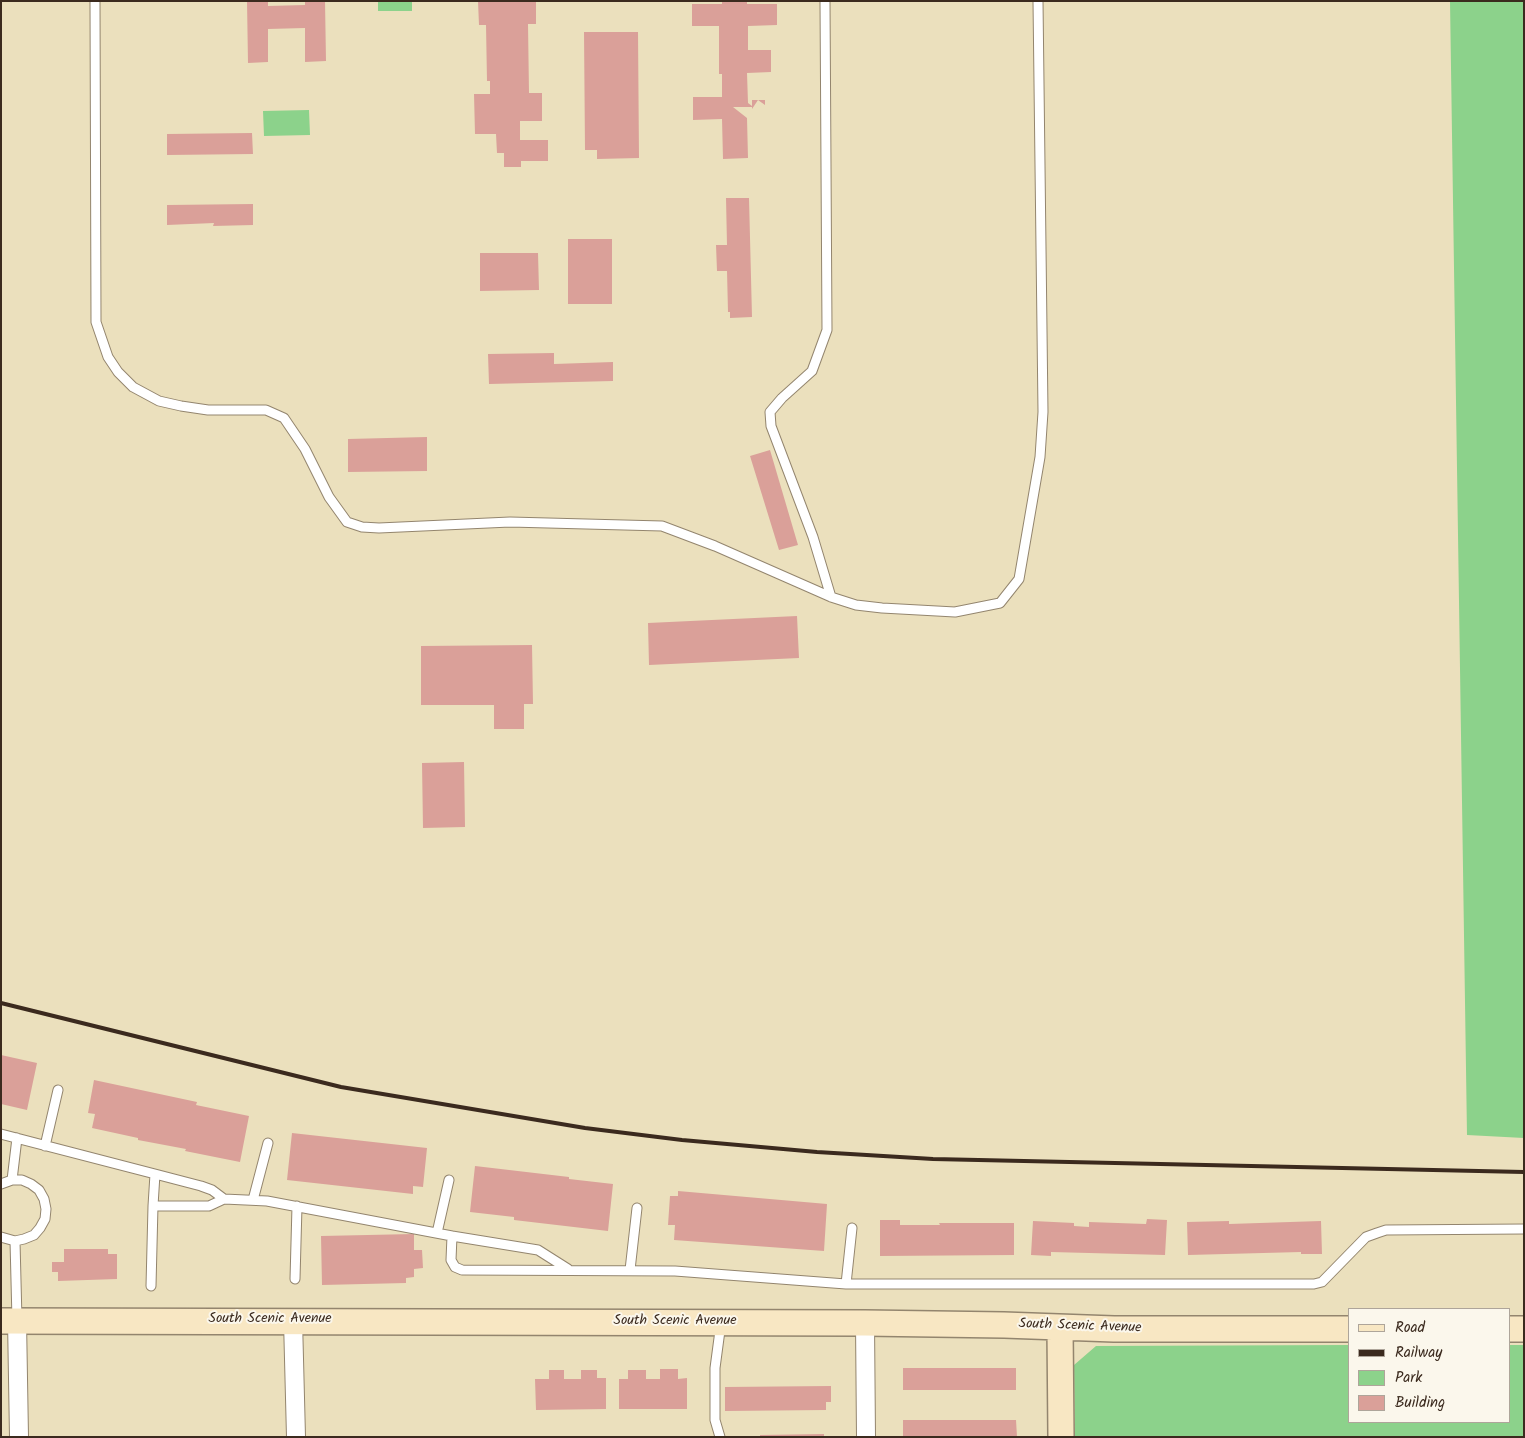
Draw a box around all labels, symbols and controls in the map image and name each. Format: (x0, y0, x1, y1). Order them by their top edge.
legend (1348, 1308, 1510, 1423)
street label: South Scenic Avenue (209, 1312, 331, 1328)
street label: South Scenic Avenue (614, 1314, 736, 1330)
street label: South Scenic Avenue (1018, 1316, 1142, 1338)
text: Road (1395, 1316, 1425, 1340)
text: Railway (1395, 1341, 1442, 1365)
text: Park (1395, 1366, 1422, 1390)
text: Building (1395, 1391, 1445, 1415)

